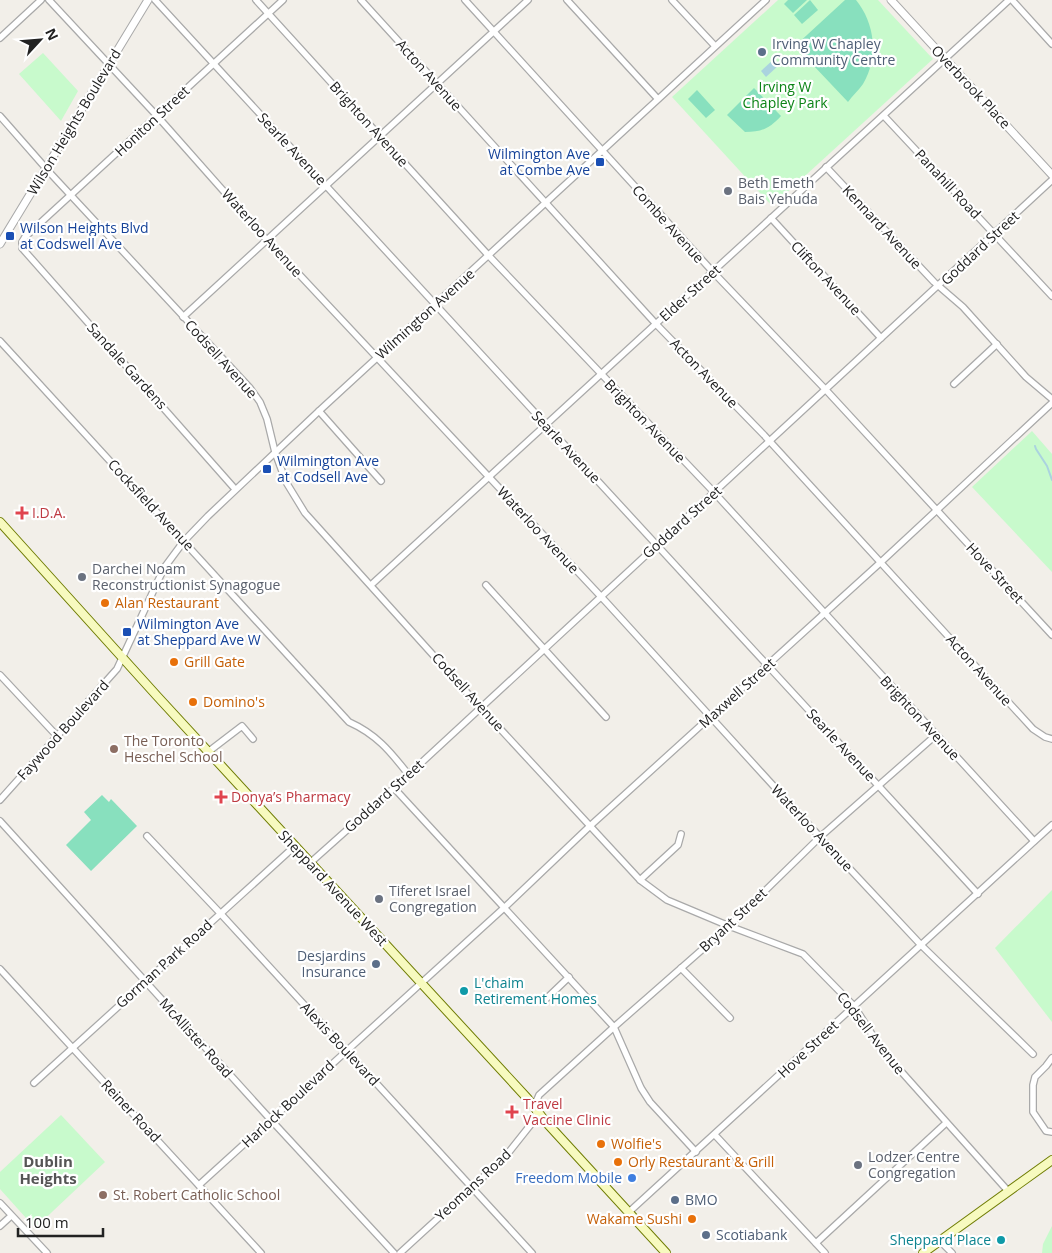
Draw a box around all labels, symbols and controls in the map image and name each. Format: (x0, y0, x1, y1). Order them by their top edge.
north arrow (15, 15, 65, 65)
text: N (41, 25, 63, 43)
place label: Irving W Chapley Community Centre (772, 34, 895, 69)
street label: Acton Avenue (392, 35, 467, 115)
street label: Overbrook Place (928, 41, 1015, 133)
street label: Wilson Heights Boulevard (22, 45, 125, 198)
marker: Irving W Chapley Community Centre (756, 46, 768, 58)
street label: Brighton Avenue (326, 77, 413, 171)
park label: Irving W Chapley Park (742, 77, 828, 112)
street label: Honiton Street (110, 81, 193, 160)
street label: Searle Avenue (254, 108, 331, 189)
place label: Wilmington Ave at Combe Ave (488, 144, 590, 179)
street label: Panahill Road (911, 145, 986, 223)
marker: Wilmington Ave at Combe Ave (594, 156, 606, 168)
place label: Beth Emeth Bais Yehuda (738, 173, 818, 208)
street label: Combe Avenue (628, 181, 709, 267)
street label: Kennard Avenue (839, 181, 926, 273)
street label: Waterloo Avenue (218, 185, 307, 281)
marker: Beth Emeth Bais Yehuda (722, 185, 734, 197)
street label: Goddard Street (936, 206, 1023, 289)
place label: Wilson Heights Blvd at Codswell Ave (20, 218, 149, 253)
marker: Wilson Heights Blvd at Codswell Ave (4, 230, 16, 242)
street label: Clifton Avenue (787, 236, 866, 319)
street label: Elder Street (655, 260, 724, 325)
street label: Wilmington Avenue (371, 264, 478, 363)
street label: Codsell Avenue (181, 315, 262, 402)
street label: Sandale Gardens (83, 318, 172, 413)
street label: Acton Avenue (666, 334, 743, 412)
street label: Brighton Avenue (601, 375, 690, 467)
street label: Searle Avenue (528, 406, 605, 487)
place label: Wilmington Ave at Codsell Ave (277, 451, 379, 486)
street label: Cocksfield Avenue (104, 455, 199, 555)
marker: Wilmington Ave at Codsell Ave (261, 463, 273, 475)
street label: Goddard Street (638, 481, 725, 562)
street label: Waterloo Avenue (493, 482, 584, 577)
place label: I.D.A. (32, 503, 66, 522)
marker: I.D.A. (16, 507, 28, 519)
street label: Hove Street (962, 538, 1028, 607)
place label: Darchei Noam Reconstructionist Synagogue (92, 559, 281, 594)
marker: Darchei Noam Reconstructionist Synagogue (76, 571, 88, 583)
place label: Alan Restaurant (115, 593, 219, 612)
marker: Alan Restaurant (99, 597, 111, 609)
place label: Wilmington Ave at Sheppard Ave W (137, 614, 261, 649)
marker: Wilmington Ave at Sheppard Ave W (121, 626, 133, 638)
street label: Acton Avenue (942, 630, 1017, 710)
street label: Codsell Avenue (428, 648, 509, 735)
place label: Grill Gate (184, 652, 245, 671)
street label: Maxwell Street (695, 653, 779, 732)
marker: Grill Gate (168, 656, 180, 668)
street label: Brighton Avenue (876, 671, 965, 764)
street label: Faywood Boulevard (13, 676, 113, 784)
place label: Domino's (203, 692, 265, 711)
marker: Domino's (187, 696, 199, 708)
street label: Searle Avenue (803, 704, 880, 785)
place label: The Toronto Heschel School (124, 731, 223, 766)
marker: The Toronto Heschel School (108, 743, 120, 755)
street label: Goddard Street (340, 755, 427, 836)
street label: Waterloo Avenue (767, 780, 858, 875)
place label: Donya’s Pharmacy (231, 787, 352, 806)
marker: Donya’s Pharmacy (215, 791, 227, 803)
street label: Sheppard Avenue West (275, 826, 392, 950)
place label: Tiferet Israel Congregation (389, 881, 477, 916)
street label: Bryant Street (695, 883, 771, 956)
marker: Tiferet Israel Congregation (373, 893, 385, 905)
street label: Gorman Park Road (111, 915, 216, 1012)
place label: Desjardins Insurance (297, 946, 366, 981)
marker: Desjardins Insurance (370, 958, 382, 970)
place label: L'chaim Retirement Homes (474, 973, 597, 1008)
marker: L'chaim Retirement Homes (458, 985, 470, 997)
street label: Codsell Avenue (833, 988, 910, 1078)
street label: McAllister Road (156, 994, 237, 1082)
street label: Alexis Boulevard (297, 998, 384, 1090)
street label: Hove Street (773, 1016, 842, 1082)
street label: Harlock Boulevard (237, 1056, 338, 1151)
street label: Reiner Road (97, 1075, 165, 1146)
place label: Travel Vaccine Clinic (523, 1094, 611, 1129)
marker: Travel Vaccine Clinic (505, 1105, 519, 1119)
place label: Wolfie's (611, 1134, 662, 1153)
marker: Wolfie's (595, 1138, 607, 1150)
street label: Yeomans Road (431, 1145, 515, 1225)
place label: Lodzer Centre Congregation (868, 1147, 960, 1182)
district label: Dublin Heights (19, 1151, 77, 1188)
place label: Orly Restaurant & Grill (628, 1152, 774, 1171)
marker: Orly Restaurant & Grill (612, 1156, 624, 1168)
marker: Lodzer Centre Congregation (852, 1159, 864, 1171)
place label: Freedom Mobile (515, 1168, 622, 1187)
marker: Freedom Mobile (626, 1172, 638, 1184)
place label: St. Robert Catholic School (113, 1185, 280, 1204)
marker: St. Robert Catholic School (97, 1189, 109, 1201)
place label: BMO (685, 1190, 718, 1209)
marker: BMO (669, 1194, 681, 1206)
scale bar (18, 1206, 102, 1238)
place label: Wakame Sushi (587, 1209, 682, 1228)
text: 100 m (25, 1212, 69, 1232)
marker: Wakame Sushi (686, 1213, 698, 1225)
place label: Scotiabank (716, 1225, 788, 1244)
marker: Scotiabank (700, 1229, 712, 1241)
place label: Sheppard Place (890, 1230, 991, 1249)
marker: Sheppard Place (995, 1234, 1007, 1246)

